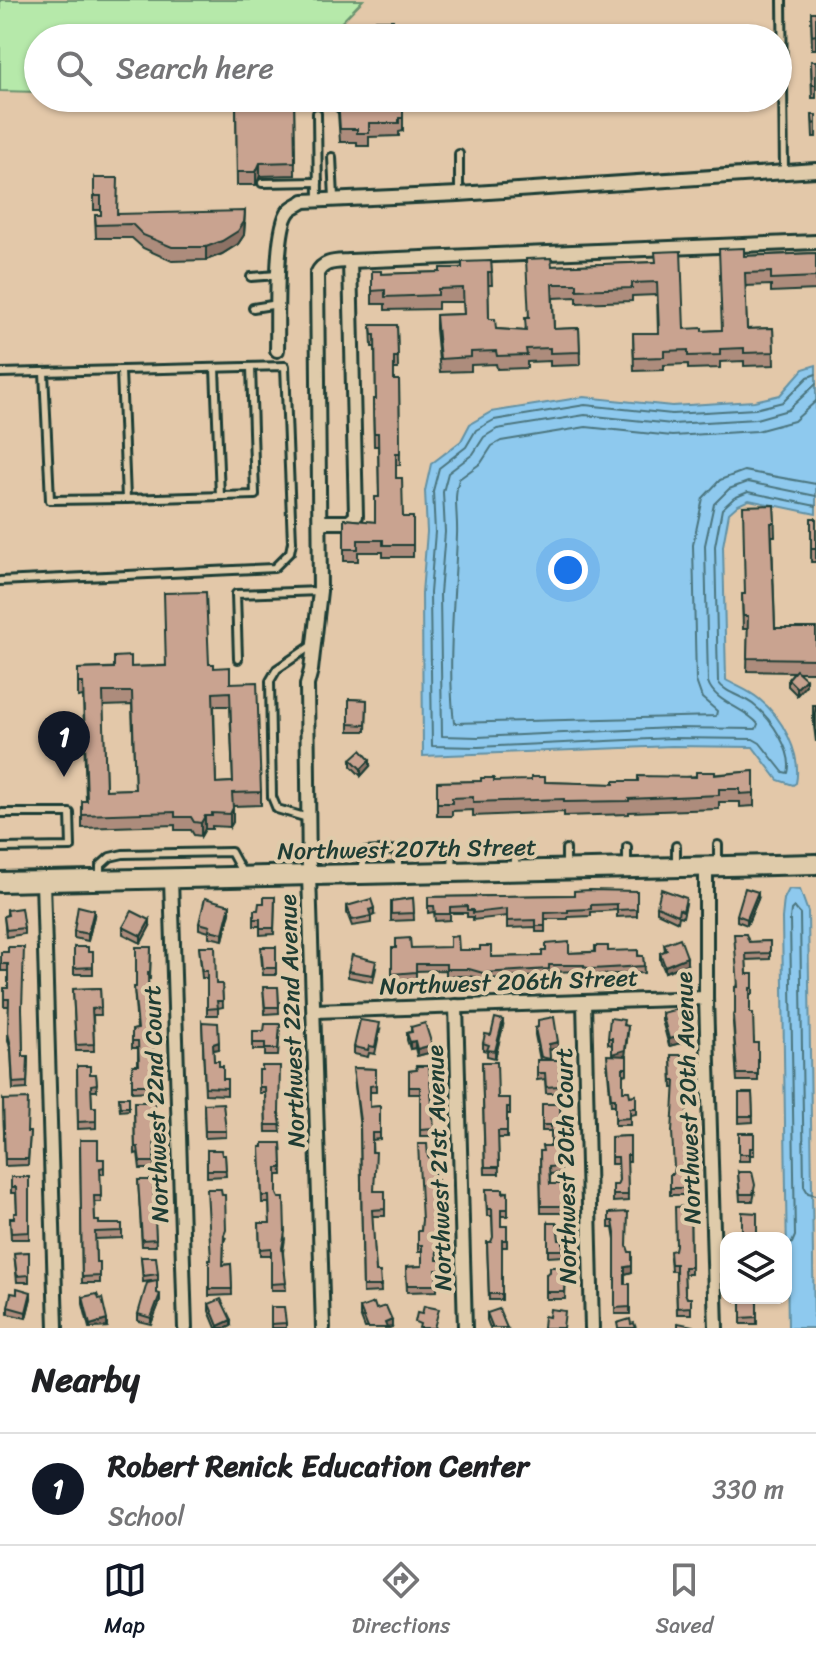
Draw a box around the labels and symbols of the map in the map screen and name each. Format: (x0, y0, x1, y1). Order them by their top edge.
your location (548, 550, 588, 590)
pin: 1 (38, 711, 90, 777)
street label: Northwest 207th Street (277, 826, 537, 872)
street label: Northwest 22nd Avenue (267, 893, 317, 1149)
street label: Northwest 206th Street (379, 956, 639, 1008)
street label: Northwest 20th Avenue (663, 971, 713, 1225)
street label: Northwest 22nd Court (131, 985, 181, 1223)
street label: Northwest 21st Avenue (414, 1044, 464, 1292)
street label: Northwest 20th Court (543, 1048, 589, 1284)

